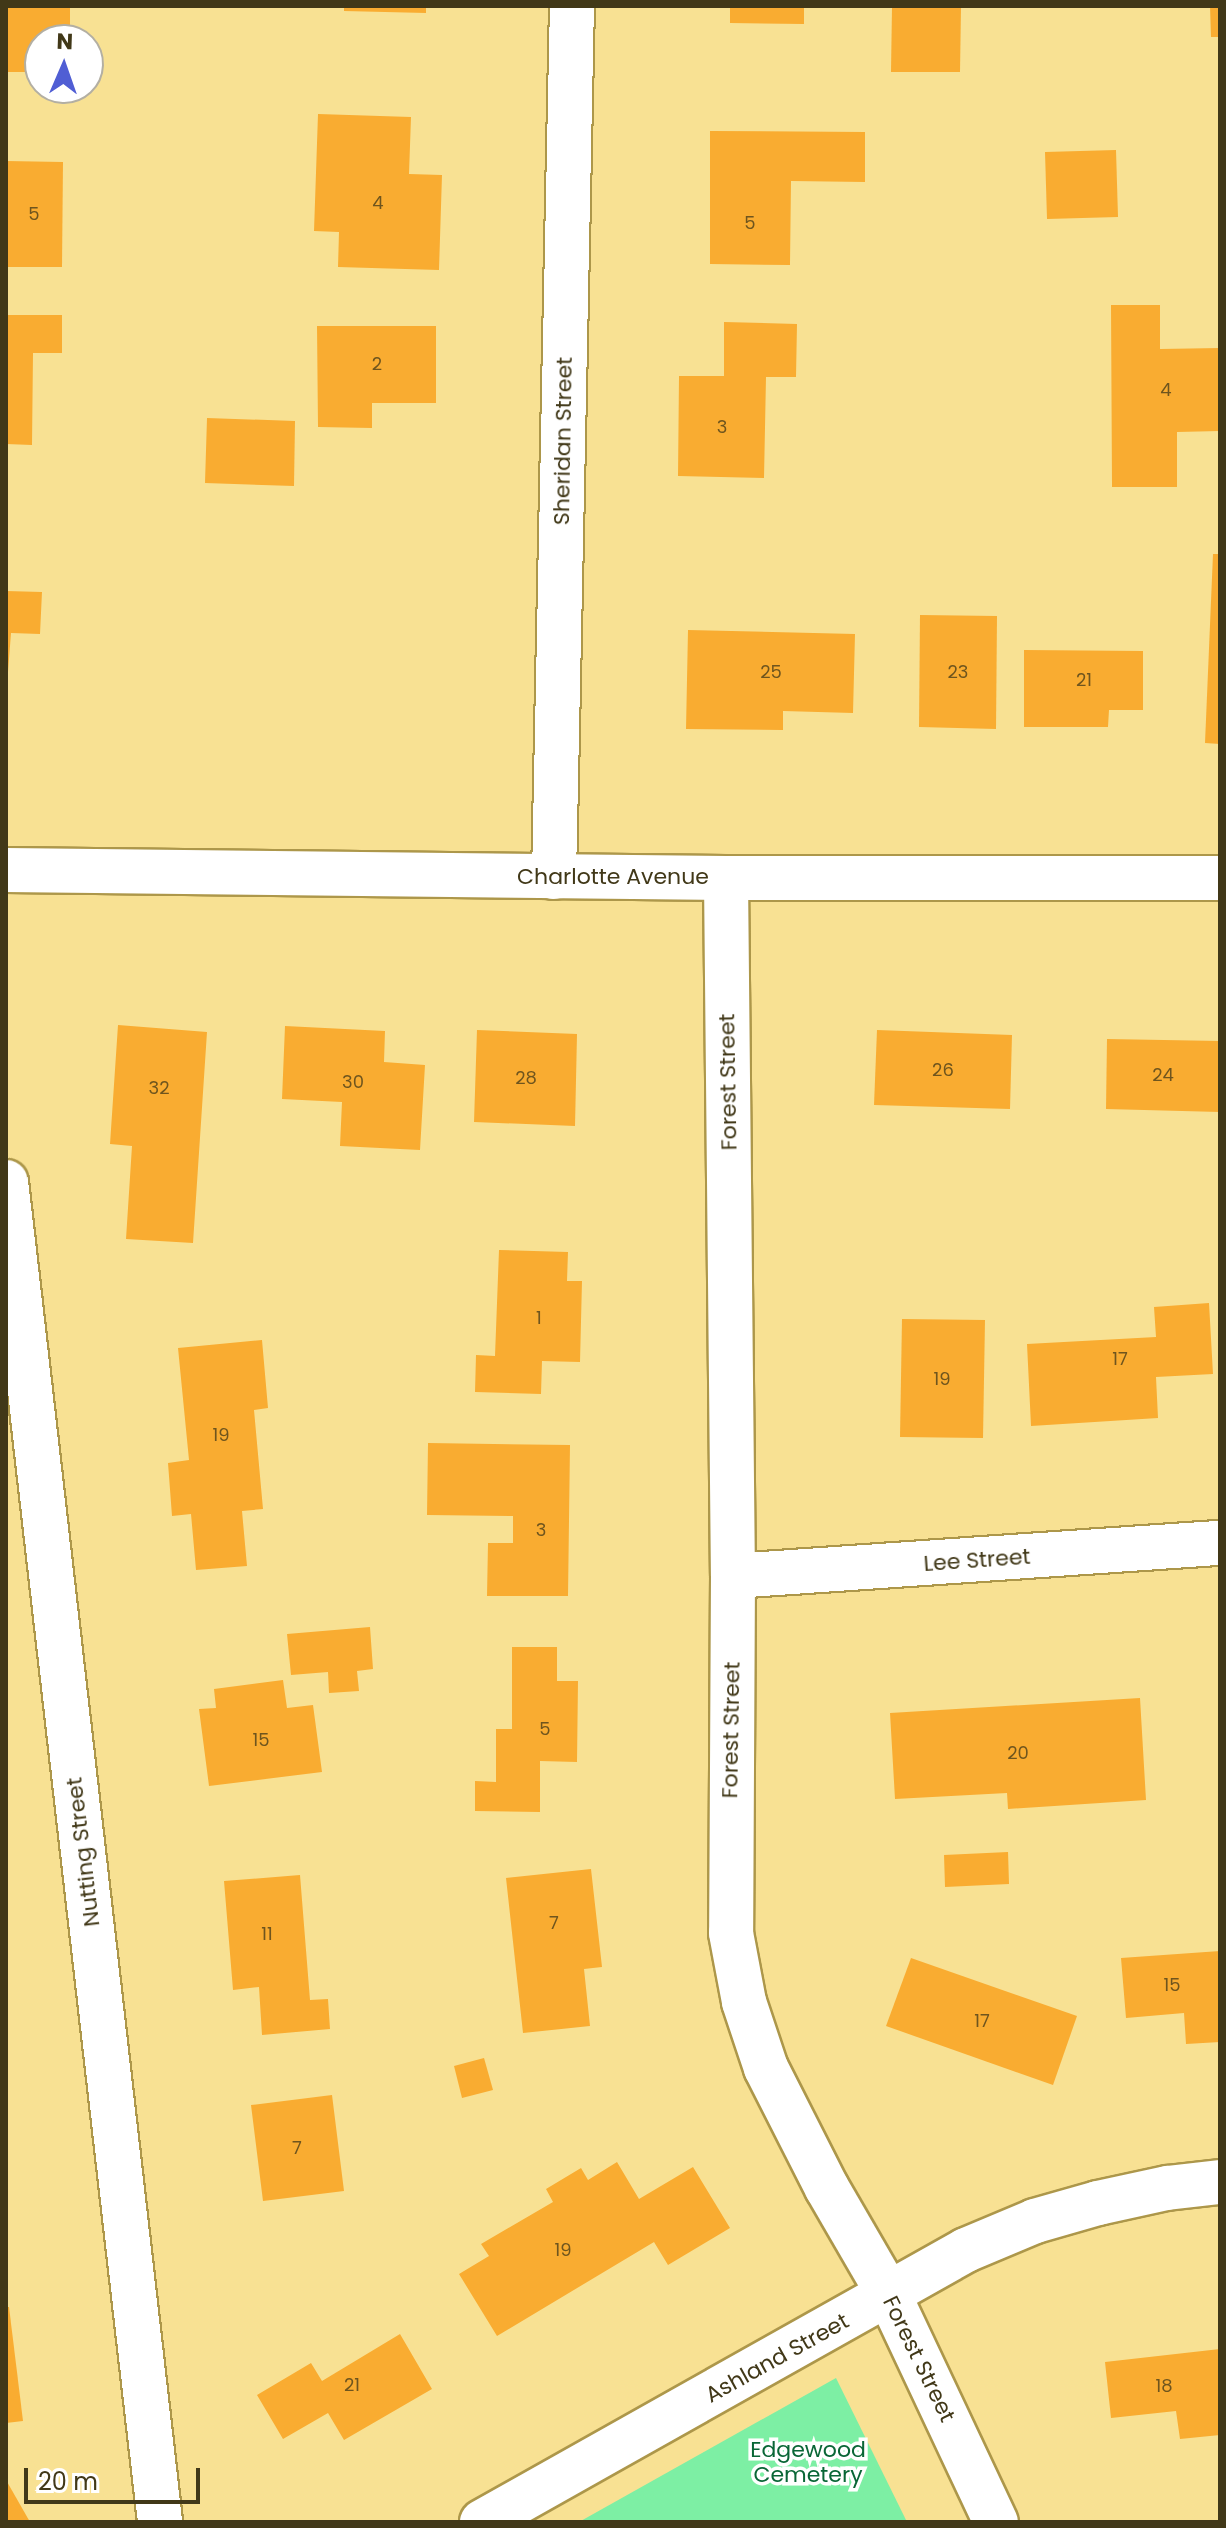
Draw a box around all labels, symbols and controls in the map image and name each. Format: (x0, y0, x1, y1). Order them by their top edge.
north arrow (24, 24, 104, 104)
text: N (56, 26, 74, 57)
house number: 4 (372, 192, 384, 214)
house number: 5 (28, 203, 40, 225)
house number: 5 (744, 212, 756, 234)
house number: 2 (372, 353, 382, 375)
street label: Sheridan Street (548, 357, 578, 525)
house number: 4 (1160, 379, 1172, 401)
house number: 3 (717, 416, 727, 438)
house number: 25 (760, 661, 782, 683)
house number: 23 (948, 661, 968, 683)
house number: 21 (1076, 669, 1092, 691)
street label: Charlotte Avenue (517, 864, 709, 890)
street label: Forest Street (714, 1013, 742, 1151)
house number: 26 (932, 1059, 954, 1081)
house number: 24 (1152, 1064, 1174, 1086)
house number: 28 (515, 1067, 537, 1089)
house number: 30 (342, 1071, 364, 1093)
house number: 32 (149, 1077, 169, 1099)
house number: 1 (536, 1307, 542, 1329)
house number: 17 (1112, 1348, 1128, 1370)
house number: 19 (933, 1368, 951, 1390)
house number: 19 (212, 1424, 230, 1446)
house number: 3 (536, 1519, 546, 1541)
street label: Lee Street (923, 1543, 1031, 1577)
street label: Forest Street (717, 1661, 745, 1799)
house number: 5 (539, 1718, 551, 1740)
house number: 15 (252, 1729, 270, 1751)
house number: 20 (1007, 1742, 1029, 1764)
street label: Nutting Street (61, 1776, 105, 1928)
house number: 7 (549, 1912, 559, 1934)
house number: 11 (261, 1923, 273, 1945)
house number: 15 (1163, 1974, 1181, 1996)
house number: 17 (974, 2010, 990, 2032)
house number: 7 (292, 2137, 302, 2159)
house number: 19 (554, 2239, 572, 2261)
street label: Forest Street (877, 2292, 961, 2426)
street label: Ashland Street (701, 2308, 853, 2408)
house number: 21 (344, 2374, 360, 2396)
house number: 18 (1155, 2375, 1173, 2397)
park label: Edgewood Cemetery (750, 2436, 866, 2488)
scale bar (28, 2452, 204, 2502)
text: 20 m (38, 2465, 98, 2498)

